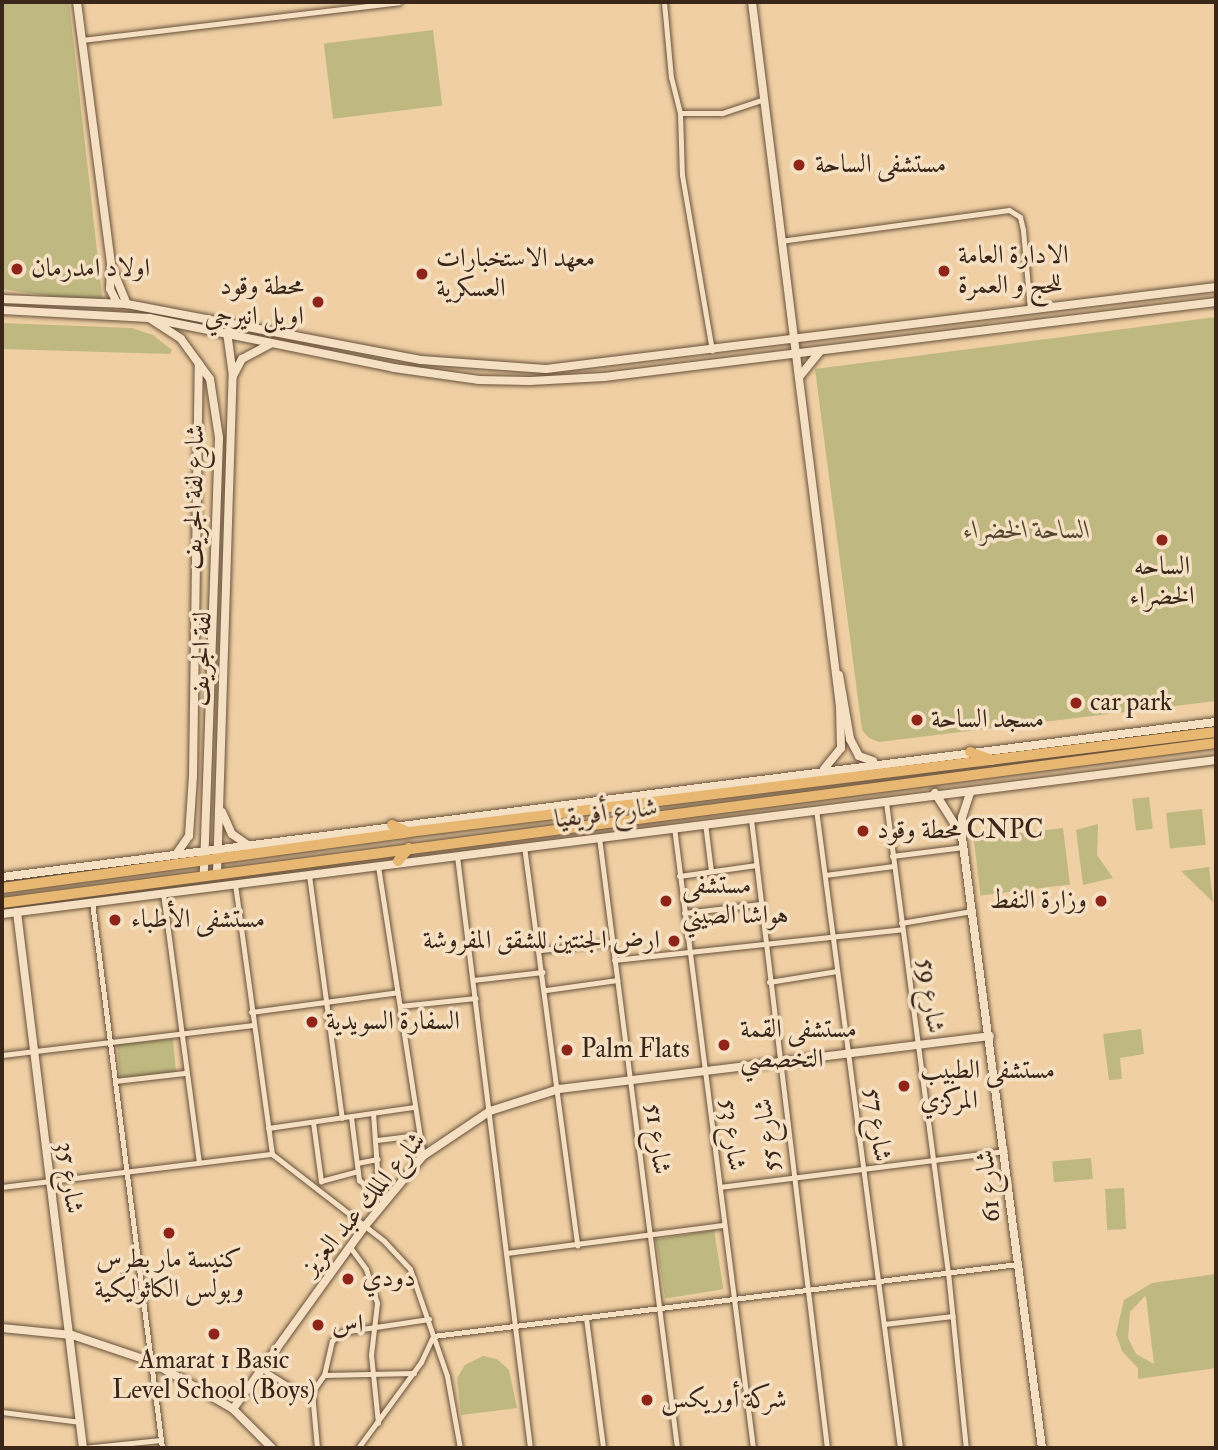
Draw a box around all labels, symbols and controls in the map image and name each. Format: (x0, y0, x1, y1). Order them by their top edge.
place label: مستشفى الساحة (815, 149, 946, 181)
marker: مستشفى الساحة (789, 155, 809, 175)
place label: الادارة العامة للحج و العمرة (958, 240, 1069, 302)
place label: معهد الاستخبارات العسكرية (436, 243, 595, 304)
place label: اولاد امدرمان (31, 253, 150, 285)
marker: اولاد امدرمان (9, 261, 25, 277)
marker: الادارة العامة للحج و العمرة (936, 263, 952, 279)
marker: معهد الاستخبارات العسكرية (414, 266, 430, 282)
place label: محطة وقود اويل انيرجي (204, 271, 304, 332)
marker: محطة وقود اويل انيرجي (310, 294, 326, 310)
street label: شارع لفة الجريف (178, 424, 212, 570)
park label: الساحة الخضراء (963, 515, 1091, 547)
marker: الساحه الخضراء (1154, 532, 1170, 548)
place label: الساحه الخضراء (1129, 551, 1195, 612)
street label: لفة الجريف (185, 611, 219, 707)
place label: car park (1090, 687, 1172, 719)
marker: car park (1068, 695, 1084, 711)
place label: مسجد الساحة (931, 704, 1044, 736)
marker: مسجد الساحة (909, 712, 925, 728)
street label: شارع أفريقيا (553, 792, 659, 836)
place label: محطة وقود CNPC (877, 815, 1043, 847)
marker: محطة وقود CNPC (855, 823, 871, 839)
place label: مستشفى هواشا الصيني (682, 870, 789, 931)
place label: وزارة النفط (989, 885, 1087, 917)
marker: مستشفى هواشا الصيني (656, 891, 676, 911)
marker: وزارة النفط (1093, 893, 1109, 909)
place label: مستشفی الأطباء (131, 904, 265, 936)
marker: مستشفی الأطباء (105, 910, 125, 930)
place label: ارض الجنتين للشقق المفروشة (423, 925, 660, 957)
marker: ارض الجنتين للشقق المفروشة (666, 933, 682, 949)
street label: شارع 59 (909, 957, 951, 1035)
place label: السفارة السويدية (326, 1006, 460, 1038)
marker: السفارة السويدية (304, 1014, 320, 1030)
place label: مستشفى القمة التخصصي (740, 1014, 857, 1076)
place label: Palm Flats (581, 1034, 690, 1066)
marker: مستشفى القمة التخصصي (714, 1035, 734, 1055)
marker: Palm Flats (559, 1042, 575, 1058)
place label: مستشفى الطبيب المركزي (920, 1055, 1055, 1116)
marker: مستشفى الطبيب المركزي (894, 1076, 914, 1096)
street label: شارع 57 (856, 1086, 898, 1164)
street label: شارع 53 (712, 1097, 752, 1173)
street label: شارع 55 (748, 1097, 788, 1173)
street label: شارع 51 (637, 1102, 677, 1176)
street label: شارع الملك عبد العزيز (295, 1126, 433, 1282)
street label: شارع 35 (49, 1140, 89, 1216)
street label: شارع 61 (970, 1148, 1008, 1224)
marker: كنيسة مار بطرس وبولس الكاثوليكية (161, 1225, 177, 1241)
place label: كنيسة مار بطرس وبولس الكاثوليكية (94, 1244, 244, 1306)
place label: دودي (362, 1263, 416, 1295)
marker: دودي (340, 1271, 356, 1287)
place label: اس (332, 1309, 363, 1341)
marker: اس (310, 1317, 326, 1333)
marker: Amarat 1 Basic Level School (Boys) (206, 1326, 222, 1342)
place label: Amarat 1 Basic Level School (Boys) (112, 1345, 316, 1406)
place label: شركة أوريكس (661, 1384, 787, 1416)
marker: شركة أوريكس (639, 1392, 655, 1408)

